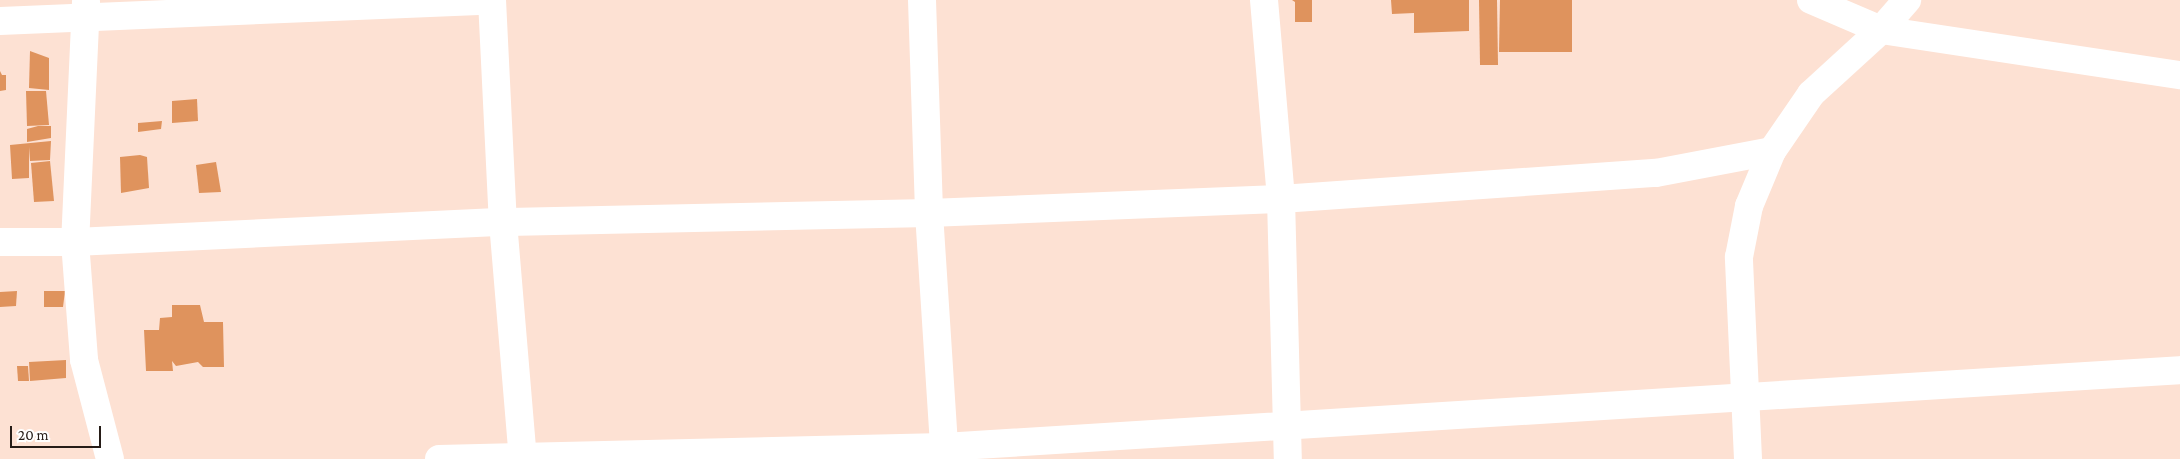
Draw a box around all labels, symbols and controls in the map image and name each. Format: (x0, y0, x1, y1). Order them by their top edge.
scale bar (12, 416, 104, 448)
text: 20 m (18, 427, 49, 443)

